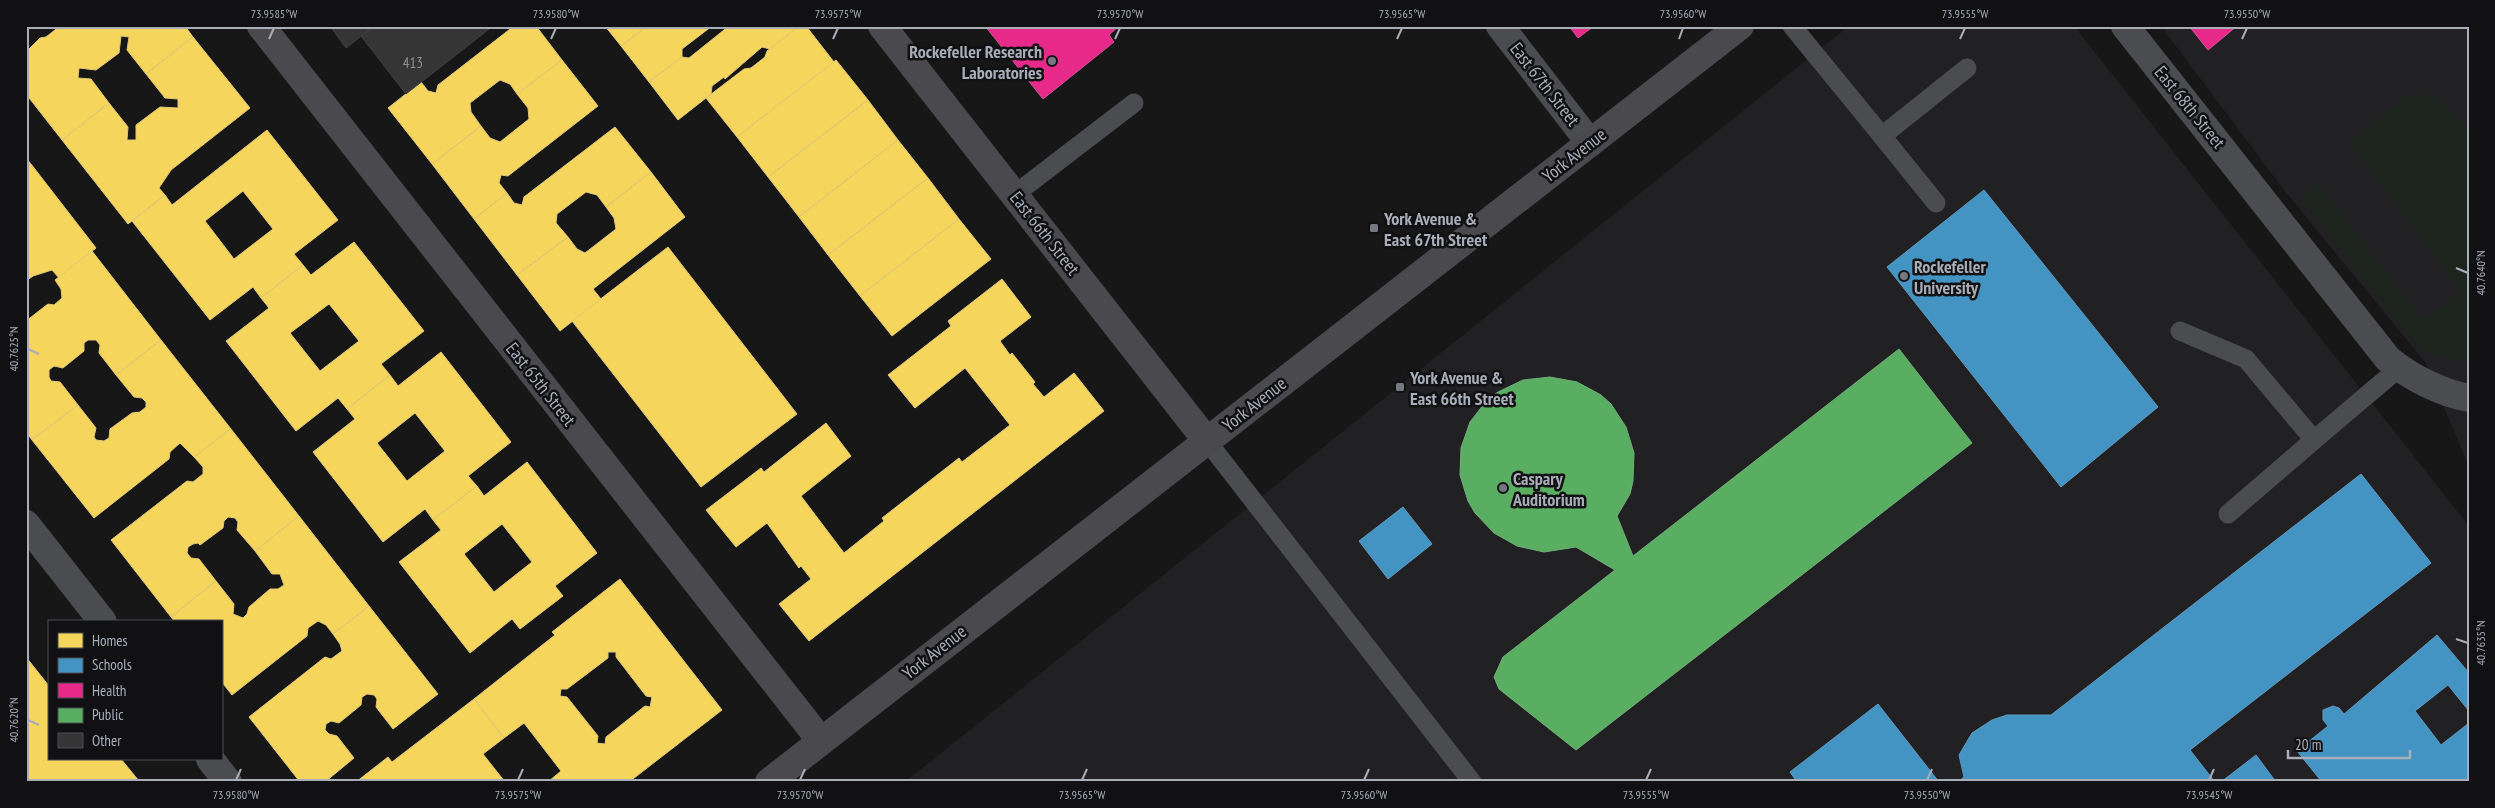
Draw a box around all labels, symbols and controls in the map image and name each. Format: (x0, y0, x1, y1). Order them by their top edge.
text: 73.9585°W (251, 6, 297, 21)
text: 73.9580°W (533, 6, 579, 21)
text: 73.9575°W (815, 6, 861, 21)
text: 73.9570°W (1097, 6, 1143, 21)
text: 73.9565°W (1379, 6, 1425, 21)
text: 73.9560°W (1660, 6, 1706, 21)
text: 73.9555°W (1942, 6, 1988, 21)
text: 73.9550°W (2224, 6, 2270, 21)
street label: East 67th Street (1505, 38, 1585, 130)
place label: Rockefeller Research Laboratories (909, 40, 1042, 84)
house number: 413 (403, 53, 423, 72)
marker: Rockefeller Research Laboratories (1046, 55, 1058, 67)
street label: East 68th Street (2150, 61, 2230, 153)
street label: York Avenue (1537, 123, 1611, 187)
street label: East 66th Street (1005, 187, 1085, 279)
place label: York Avenue & East 67th Street (1383, 207, 1488, 251)
marker: York Avenue & East 67th Street (1368, 222, 1380, 234)
text: 40.7640°N (2473, 250, 2488, 296)
place label: Rockefeller University (1914, 255, 1987, 299)
marker: Rockefeller University (1898, 270, 1910, 282)
text: 40.7625°N (6, 326, 21, 372)
street label: East 65th Street (501, 338, 581, 430)
place label: York Avenue & East 66th Street (1409, 366, 1514, 410)
street label: York Avenue (1217, 372, 1291, 436)
marker: York Avenue & East 66th Street (1394, 381, 1406, 393)
place label: Caspary Auditorium (1512, 467, 1585, 511)
marker: Caspary Auditorium (1497, 482, 1509, 494)
legend (48, 620, 222, 760)
street label: York Avenue (897, 620, 971, 684)
text: 40.7635°N (2473, 620, 2488, 666)
text: Homes (92, 631, 128, 650)
text: Schools (92, 655, 132, 674)
text: Health (92, 681, 126, 700)
text: 40.7620°N (6, 697, 21, 743)
text: Public (92, 705, 124, 724)
scale bar (2288, 728, 2410, 760)
text: Other (92, 731, 122, 750)
text: 20 m (2295, 735, 2321, 754)
text: 73.9580°W (213, 787, 259, 802)
text: 73.9575°W (495, 787, 541, 802)
text: 73.9570°W (777, 787, 823, 802)
text: 73.9565°W (1059, 787, 1105, 802)
text: 73.9560°W (1341, 787, 1387, 802)
text: 73.9555°W (1623, 787, 1669, 802)
text: 73.9550°W (1904, 787, 1950, 802)
text: 73.9545°W (2186, 787, 2232, 802)

